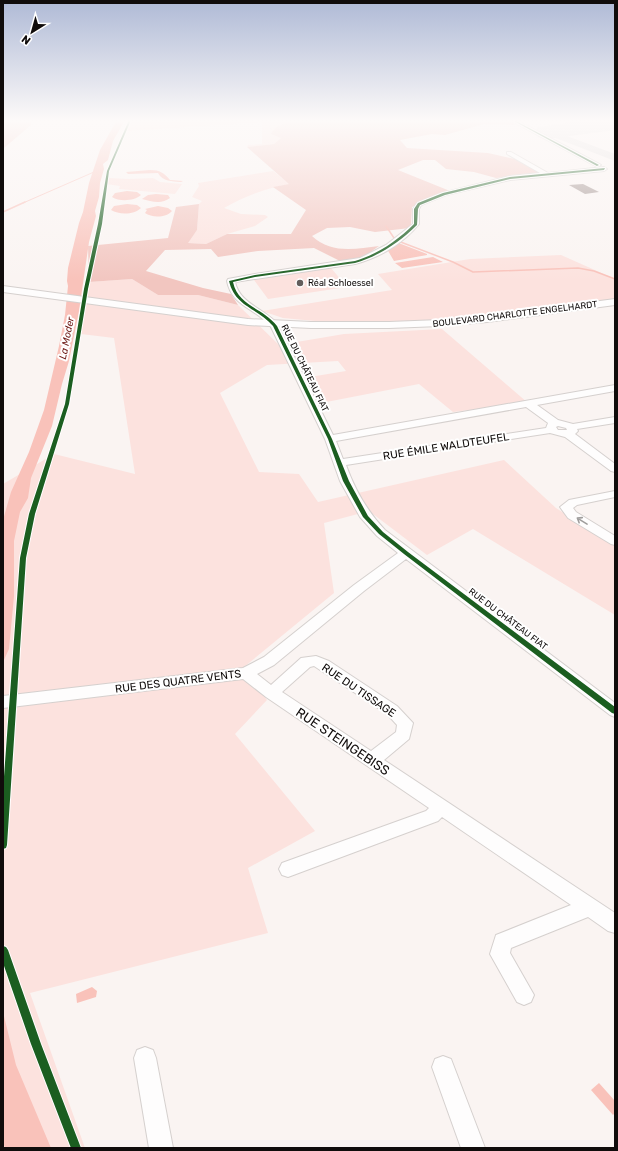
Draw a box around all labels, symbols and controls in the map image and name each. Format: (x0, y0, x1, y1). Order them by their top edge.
north arrow (12, 12, 52, 52)
text: N (19, 32, 33, 47)
marker: Réal Schloessel (295, 278, 305, 288)
place label: Réal Schloessel (308, 278, 373, 288)
street label: BOULEVARD CHARLOTTE ENGELHARDT (432, 299, 598, 329)
water label: La Moder (57, 315, 77, 360)
street label: RUE DU CHÂTEAU FIAT (280, 322, 331, 413)
street label: RUE ÉMILE WALDTEUFEL (382, 430, 510, 463)
one-way arrow (577, 517, 588, 525)
street label: RUE DU CHÂTEAU FIAT (467, 585, 550, 652)
street label: RUE DU TISSAGE (319, 661, 398, 720)
street label: RUE DES QUATRE VENTS (114, 667, 242, 696)
street label: RUE STEINGEBISS (293, 704, 392, 778)

